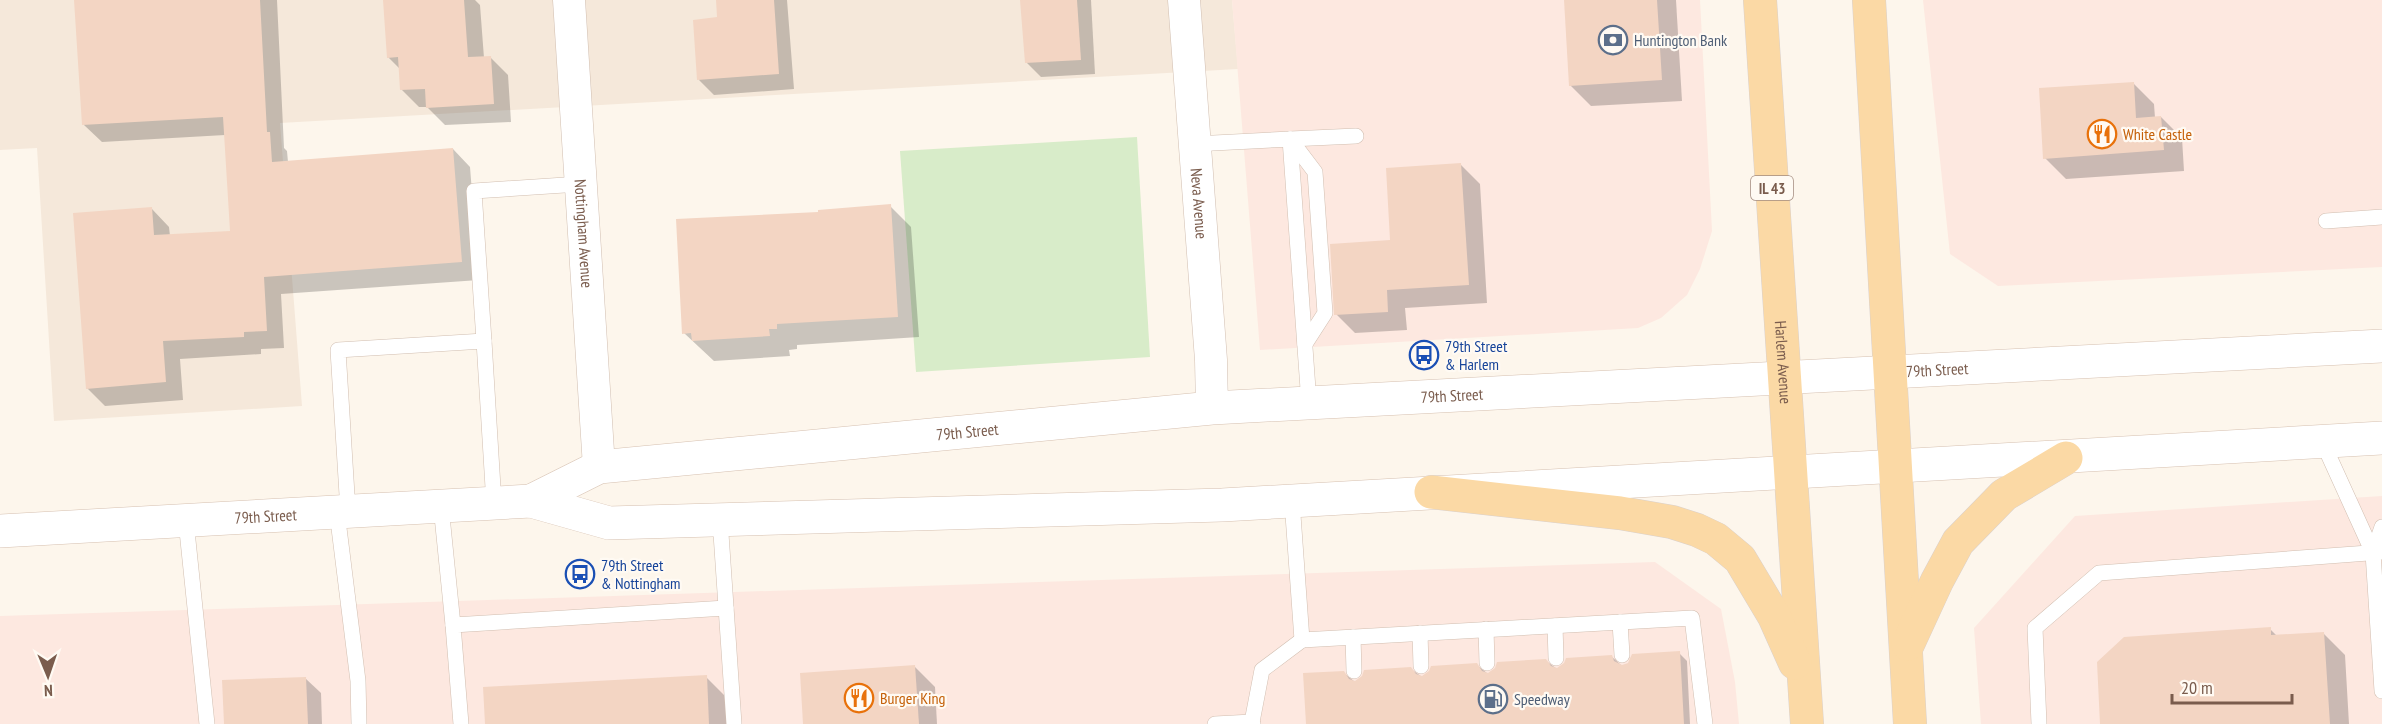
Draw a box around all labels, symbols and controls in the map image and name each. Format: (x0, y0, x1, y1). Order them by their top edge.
bank icon: Huntington Bank (1597, 24, 1629, 56)
place label: Huntington Bank (1634, 30, 1728, 50)
restaurant icon: White Castle (2086, 118, 2118, 150)
place label: White Castle (2123, 124, 2192, 144)
street label: Neva Avenue (1187, 167, 1212, 240)
road number: IL 43 (1751, 176, 1793, 200)
street label: Nottingham Avenue (571, 178, 597, 289)
street label: Harlem Avenue (1771, 320, 1796, 405)
place label: 79th Street & Harlem (1445, 336, 1508, 374)
bus stop icon: 79th Street & Harlem (1408, 339, 1440, 371)
street label: 79th Street (1905, 358, 1969, 381)
street label: 79th Street (1420, 384, 1484, 407)
street label: 79th Street (935, 419, 1000, 444)
street label: 79th Street (234, 504, 298, 528)
place label: 79th Street & Nottingham (601, 555, 680, 593)
bus stop icon: 79th Street & Nottingham (564, 558, 596, 590)
north arrow (18, 646, 78, 706)
scale bar (2172, 667, 2292, 705)
text: 20 m (2181, 676, 2213, 699)
text: N (44, 681, 53, 701)
restaurant icon: Burger King (843, 682, 875, 714)
fuel station icon: Speedway (1477, 683, 1509, 715)
place label: Burger King (880, 688, 945, 708)
place label: Speedway (1514, 689, 1570, 709)

